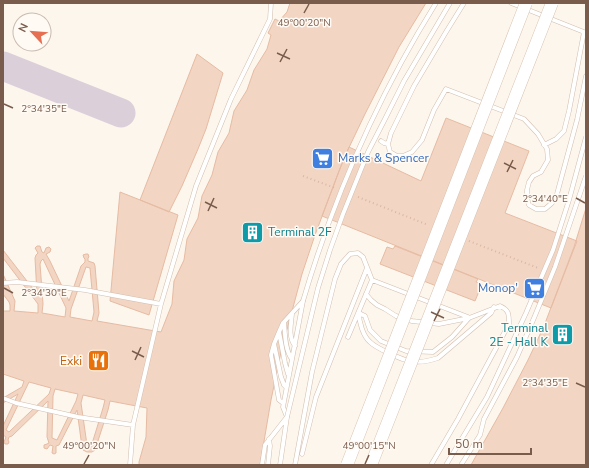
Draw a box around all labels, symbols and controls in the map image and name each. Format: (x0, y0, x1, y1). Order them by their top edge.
north arrow (12, 12, 52, 52)
text: 49°00'20"N (277, 16, 331, 30)
text: N (15, 21, 32, 35)
text: 2°34'35"E (21, 102, 67, 116)
supermarket icon: Marks & Spencer (309, 145, 335, 171)
place label: Marks & Spencer (338, 150, 429, 166)
text: 2°34'40"E (522, 192, 568, 206)
building icon: Terminal 2F (240, 219, 266, 245)
place label: Terminal 2F (268, 224, 332, 240)
supermarket icon: Monop' (521, 275, 547, 301)
place label: Monop' (478, 280, 518, 296)
text: 2°34'30"E (21, 286, 67, 300)
place label: Terminal 2E - Hall K (489, 320, 548, 350)
building icon: Terminal 2E - Hall K (550, 322, 576, 348)
restaurant icon: Exki (85, 348, 111, 374)
place label: Exki (60, 353, 82, 369)
text: 2°34'35"E (522, 376, 568, 390)
scale bar (449, 430, 531, 456)
text: 50 m (455, 436, 483, 452)
text: 49°00'20"N (62, 439, 116, 453)
text: 49°00'15"N (342, 439, 396, 453)

